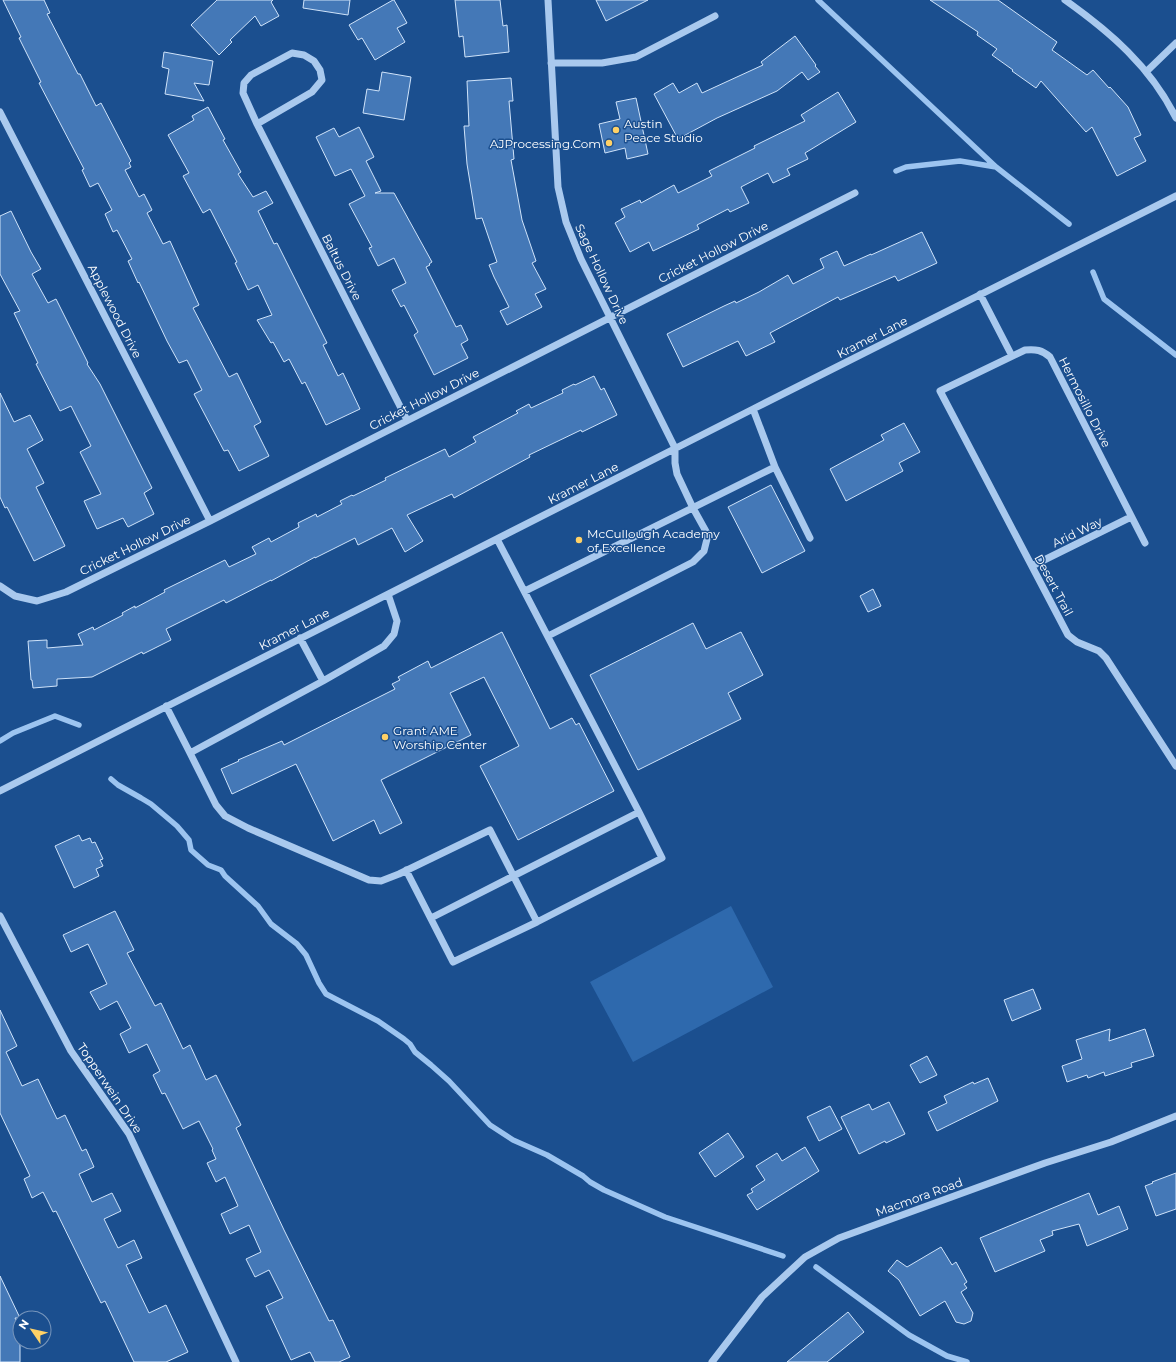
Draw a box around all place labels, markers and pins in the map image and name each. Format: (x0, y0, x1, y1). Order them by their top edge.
place label: Austin Peace Studio (624, 116, 703, 145)
marker: Austin Peace Studio (611, 125, 621, 135)
place label: AJProcessing.Com (490, 136, 601, 151)
marker: AJProcessing.Com (604, 138, 614, 148)
place label: McCullough Academy of Excellence (587, 526, 720, 555)
marker: McCullough Academy of Excellence (574, 535, 584, 545)
place label: Grant AME Worship Center (393, 723, 487, 752)
marker: Grant AME Worship Center (380, 732, 390, 742)

